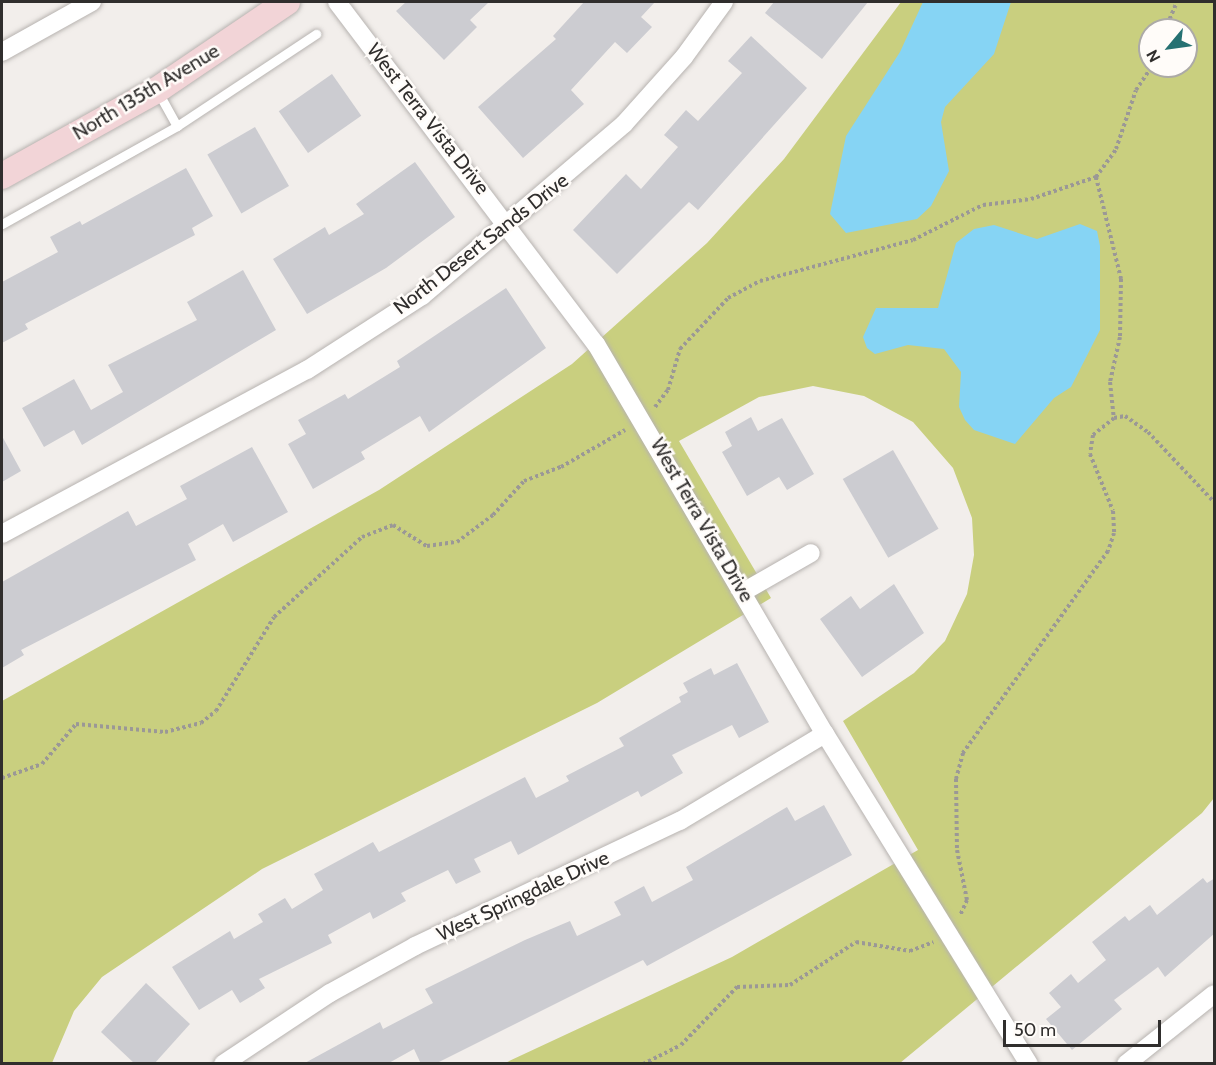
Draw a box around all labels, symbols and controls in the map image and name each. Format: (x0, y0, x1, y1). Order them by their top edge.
north arrow (1138, 18, 1198, 78)
street label: North 135th Avenue (68, 39, 224, 145)
street label: West Terra Vista Drive (362, 39, 494, 199)
text: N (1143, 46, 1165, 66)
street label: North Desert Sands Drive (389, 168, 573, 320)
street label: West Terra Vista Drive (645, 434, 759, 606)
street label: West Springdale Drive (433, 846, 613, 946)
scale bar (1006, 1008, 1164, 1046)
text: 50 m (1014, 1019, 1056, 1041)

